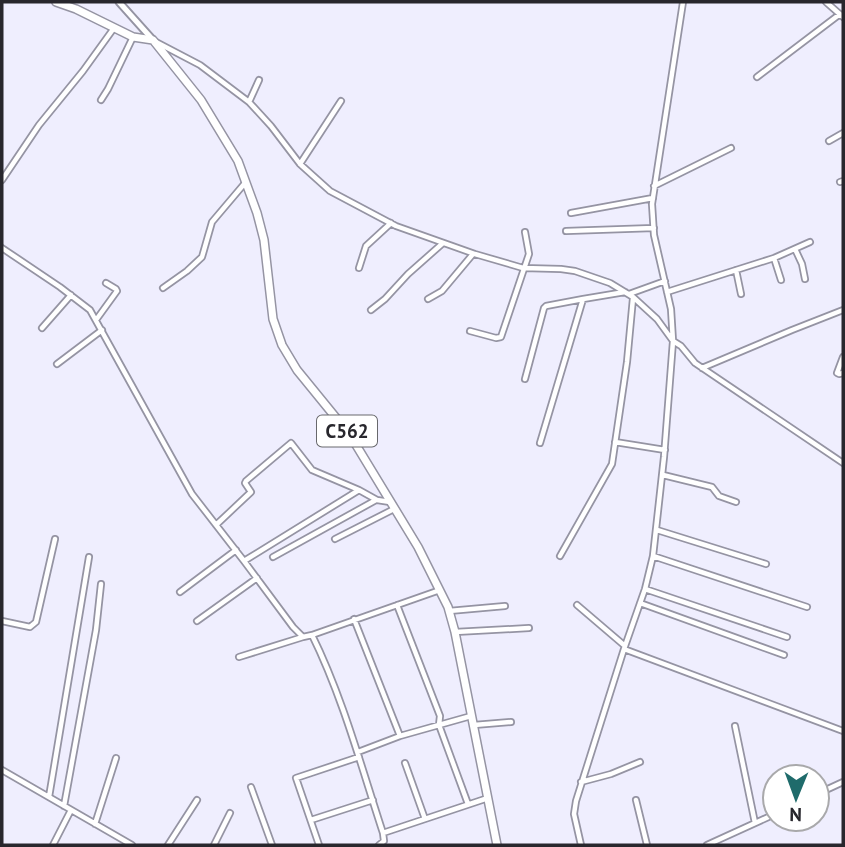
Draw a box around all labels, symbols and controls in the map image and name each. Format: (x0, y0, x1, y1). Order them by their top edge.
road number: C562 (317, 416, 377, 446)
north arrow (761, 763, 831, 833)
text: N (789, 803, 802, 827)

